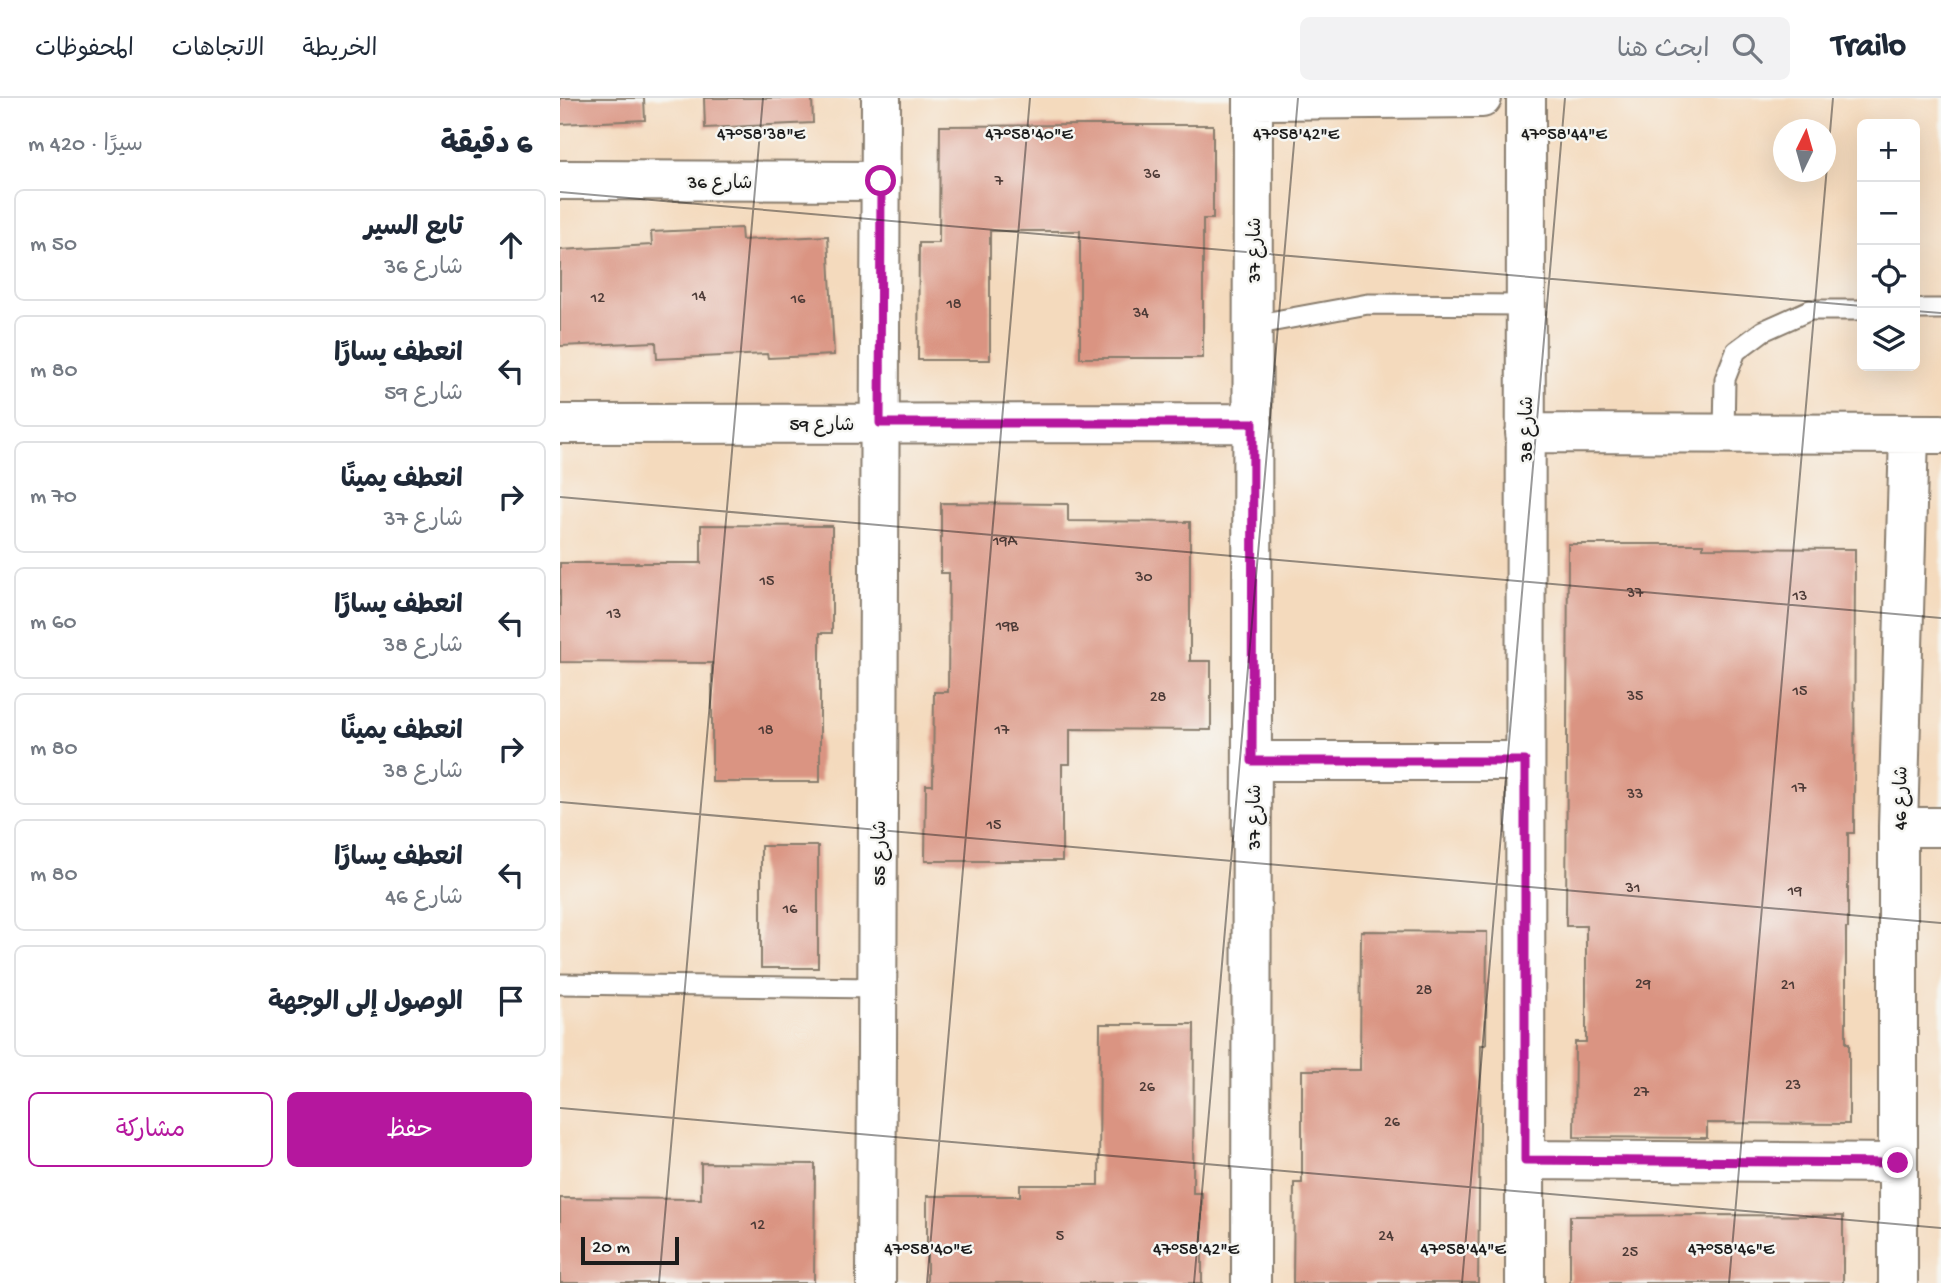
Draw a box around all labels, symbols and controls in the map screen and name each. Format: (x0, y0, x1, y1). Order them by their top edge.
search box (1300, 17, 1790, 80)
icon: search (1728, 29, 1766, 67)
text: Trailo (1832, 29, 1906, 67)
text: المحفوظات (35, 36, 134, 65)
text: الاتجاهات (172, 36, 265, 65)
text: الخريطة (303, 36, 377, 65)
text: ابحث هنا (1617, 36, 1710, 67)
north arrow (1773, 119, 1836, 182)
map controls (1857, 119, 1920, 371)
button: + (1857, 119, 1920, 182)
text: 47°58'38"E (717, 125, 806, 146)
text: 47°58'40"E (985, 125, 1073, 146)
text: 47°58'42"E (1253, 125, 1340, 146)
text: 47°58'44"E (1521, 125, 1608, 146)
text: 6 دقيقة (440, 129, 532, 164)
text: سيرًا · 420 m (28, 132, 143, 159)
route start (865, 165, 896, 196)
house number: 36 (1143, 166, 1161, 185)
street label: شارع 36 (686, 173, 753, 196)
house number: 7 (994, 173, 1004, 192)
button: − (1857, 182, 1920, 245)
text: تابع السير (364, 214, 463, 245)
street label: شارع 37 (1245, 217, 1268, 284)
icon: ahead (492, 226, 530, 264)
text: 50 m (30, 232, 77, 259)
button: locate (1857, 245, 1920, 308)
text: شارع 36 (384, 255, 463, 282)
house number: 14 (691, 288, 706, 307)
house number: 12 (590, 290, 605, 309)
house number: 16 (790, 291, 806, 310)
house number: 18 (945, 296, 962, 315)
house number: 34 (1132, 305, 1149, 324)
button: layers (1857, 308, 1920, 371)
text: انعطف يسارًا (334, 340, 463, 371)
icon: left (492, 352, 530, 390)
text: 80 m (30, 358, 77, 385)
text: شارع 59 (384, 381, 463, 408)
street label: شارع 38 (1517, 396, 1540, 463)
street label: شارع 59 (789, 415, 855, 438)
text: انعطف يمينًا (341, 466, 463, 497)
icon: right (492, 478, 530, 516)
text: 70 m (30, 484, 77, 511)
text: شارع 37 (384, 507, 463, 534)
house number: 19A (992, 533, 1019, 552)
house number: 30 (1134, 569, 1153, 588)
house number: 15 (759, 573, 774, 592)
house number: 37 (1626, 585, 1644, 604)
house number: 13 (1792, 588, 1807, 607)
text: انعطف يسارًا (334, 592, 463, 623)
icon: left (492, 604, 530, 642)
house number: 13 (606, 606, 621, 625)
text: 60 m (30, 610, 77, 637)
house number: 19B (995, 618, 1019, 637)
text: شارع 38 (383, 633, 463, 660)
house number: 15 (1792, 683, 1807, 702)
house number: 35 (1626, 688, 1643, 707)
house number: 28 (1150, 689, 1167, 708)
text: انعطف يمينًا (341, 718, 463, 749)
house number: 18 (757, 722, 774, 741)
house number: 17 (994, 722, 1010, 741)
icon: right (492, 730, 530, 768)
text: 80 m (30, 736, 77, 763)
text: شارع 38 (383, 759, 463, 786)
street label: شارع 46 (1890, 766, 1915, 830)
house number: 17 (1791, 780, 1807, 799)
street label: شارع 37 (1245, 784, 1268, 851)
house number: 33 (1626, 786, 1643, 805)
house number: 15 (986, 817, 1001, 836)
street label: شارع 55 (870, 820, 893, 886)
text: انعطف يسارًا (334, 844, 463, 875)
icon: left (492, 856, 530, 894)
text: 80 m (30, 862, 77, 889)
house number: 31 (1625, 880, 1640, 899)
house number: 19 (1787, 883, 1802, 902)
text: شارع 46 (385, 885, 463, 912)
house number: 16 (782, 901, 798, 920)
house number: 29 (1635, 976, 1651, 995)
house number: 21 (1781, 977, 1795, 996)
icon: arrive (492, 982, 530, 1020)
house number: 28 (1416, 982, 1433, 1001)
text: الوصول إلى الوجهة (268, 989, 463, 1020)
house number: 23 (1785, 1077, 1801, 1096)
house number: 26 (1139, 1079, 1156, 1098)
house number: 27 (1633, 1084, 1650, 1103)
button: مشاركة (28, 1092, 273, 1167)
button: حفظ (287, 1092, 532, 1167)
house number: 26 (1384, 1114, 1401, 1133)
route end (1882, 1147, 1913, 1178)
house number: 12 (750, 1217, 765, 1236)
house number: 5 (1056, 1228, 1064, 1247)
house number: 24 (1378, 1228, 1394, 1247)
scale bar (581, 1234, 679, 1266)
text: 20 m (592, 1237, 630, 1260)
text: 47°58'40"E (884, 1240, 972, 1261)
text: 47°58'42"E (1153, 1240, 1240, 1261)
text: 47°58'44"E (1420, 1240, 1507, 1261)
text: 47°58'46"E (1688, 1240, 1775, 1261)
house number: 25 (1622, 1244, 1638, 1263)

